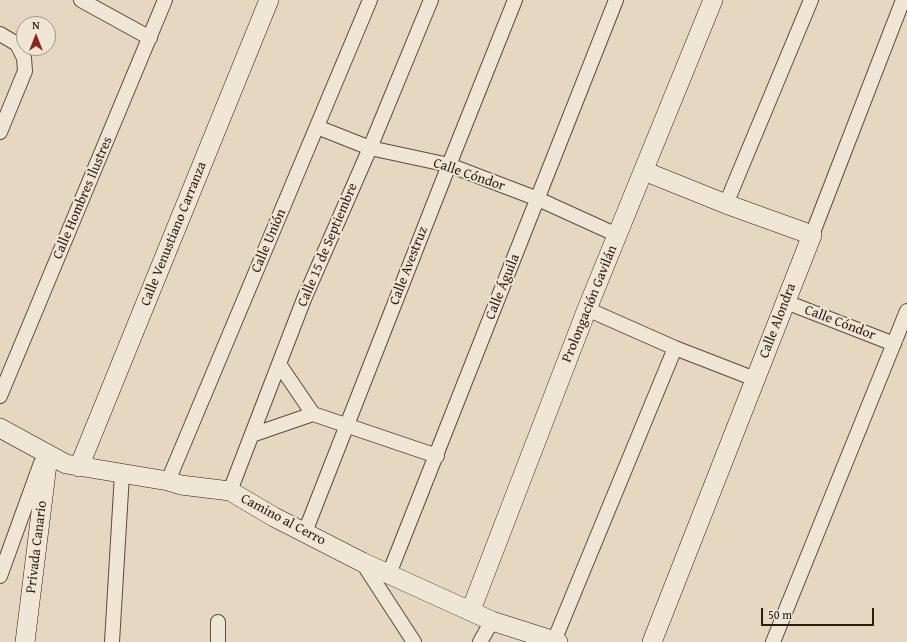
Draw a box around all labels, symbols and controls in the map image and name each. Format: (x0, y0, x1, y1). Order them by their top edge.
north arrow (16, 16, 56, 56)
text: N (32, 17, 40, 33)
street label: Calle Hombres Ilustres (50, 134, 116, 262)
street label: Calle Cóndor (431, 155, 507, 195)
street label: Calle Venustiano Carranza (137, 159, 211, 309)
street label: Calle 15 de Septiembre (294, 181, 362, 309)
street label: Calle Unión (248, 207, 290, 275)
street label: Calle Avestruz (386, 224, 432, 308)
street label: Prolongación Gavilán (559, 243, 621, 365)
street label: Calle Águila (482, 252, 524, 322)
street label: Calle Alondra (756, 281, 800, 361)
street label: Calle Cóndor (802, 302, 878, 344)
street label: Camino al Cerro (238, 491, 328, 549)
street label: Privada Canario (23, 500, 51, 594)
scale bar (763, 600, 876, 626)
text: 50 m (768, 606, 792, 623)

